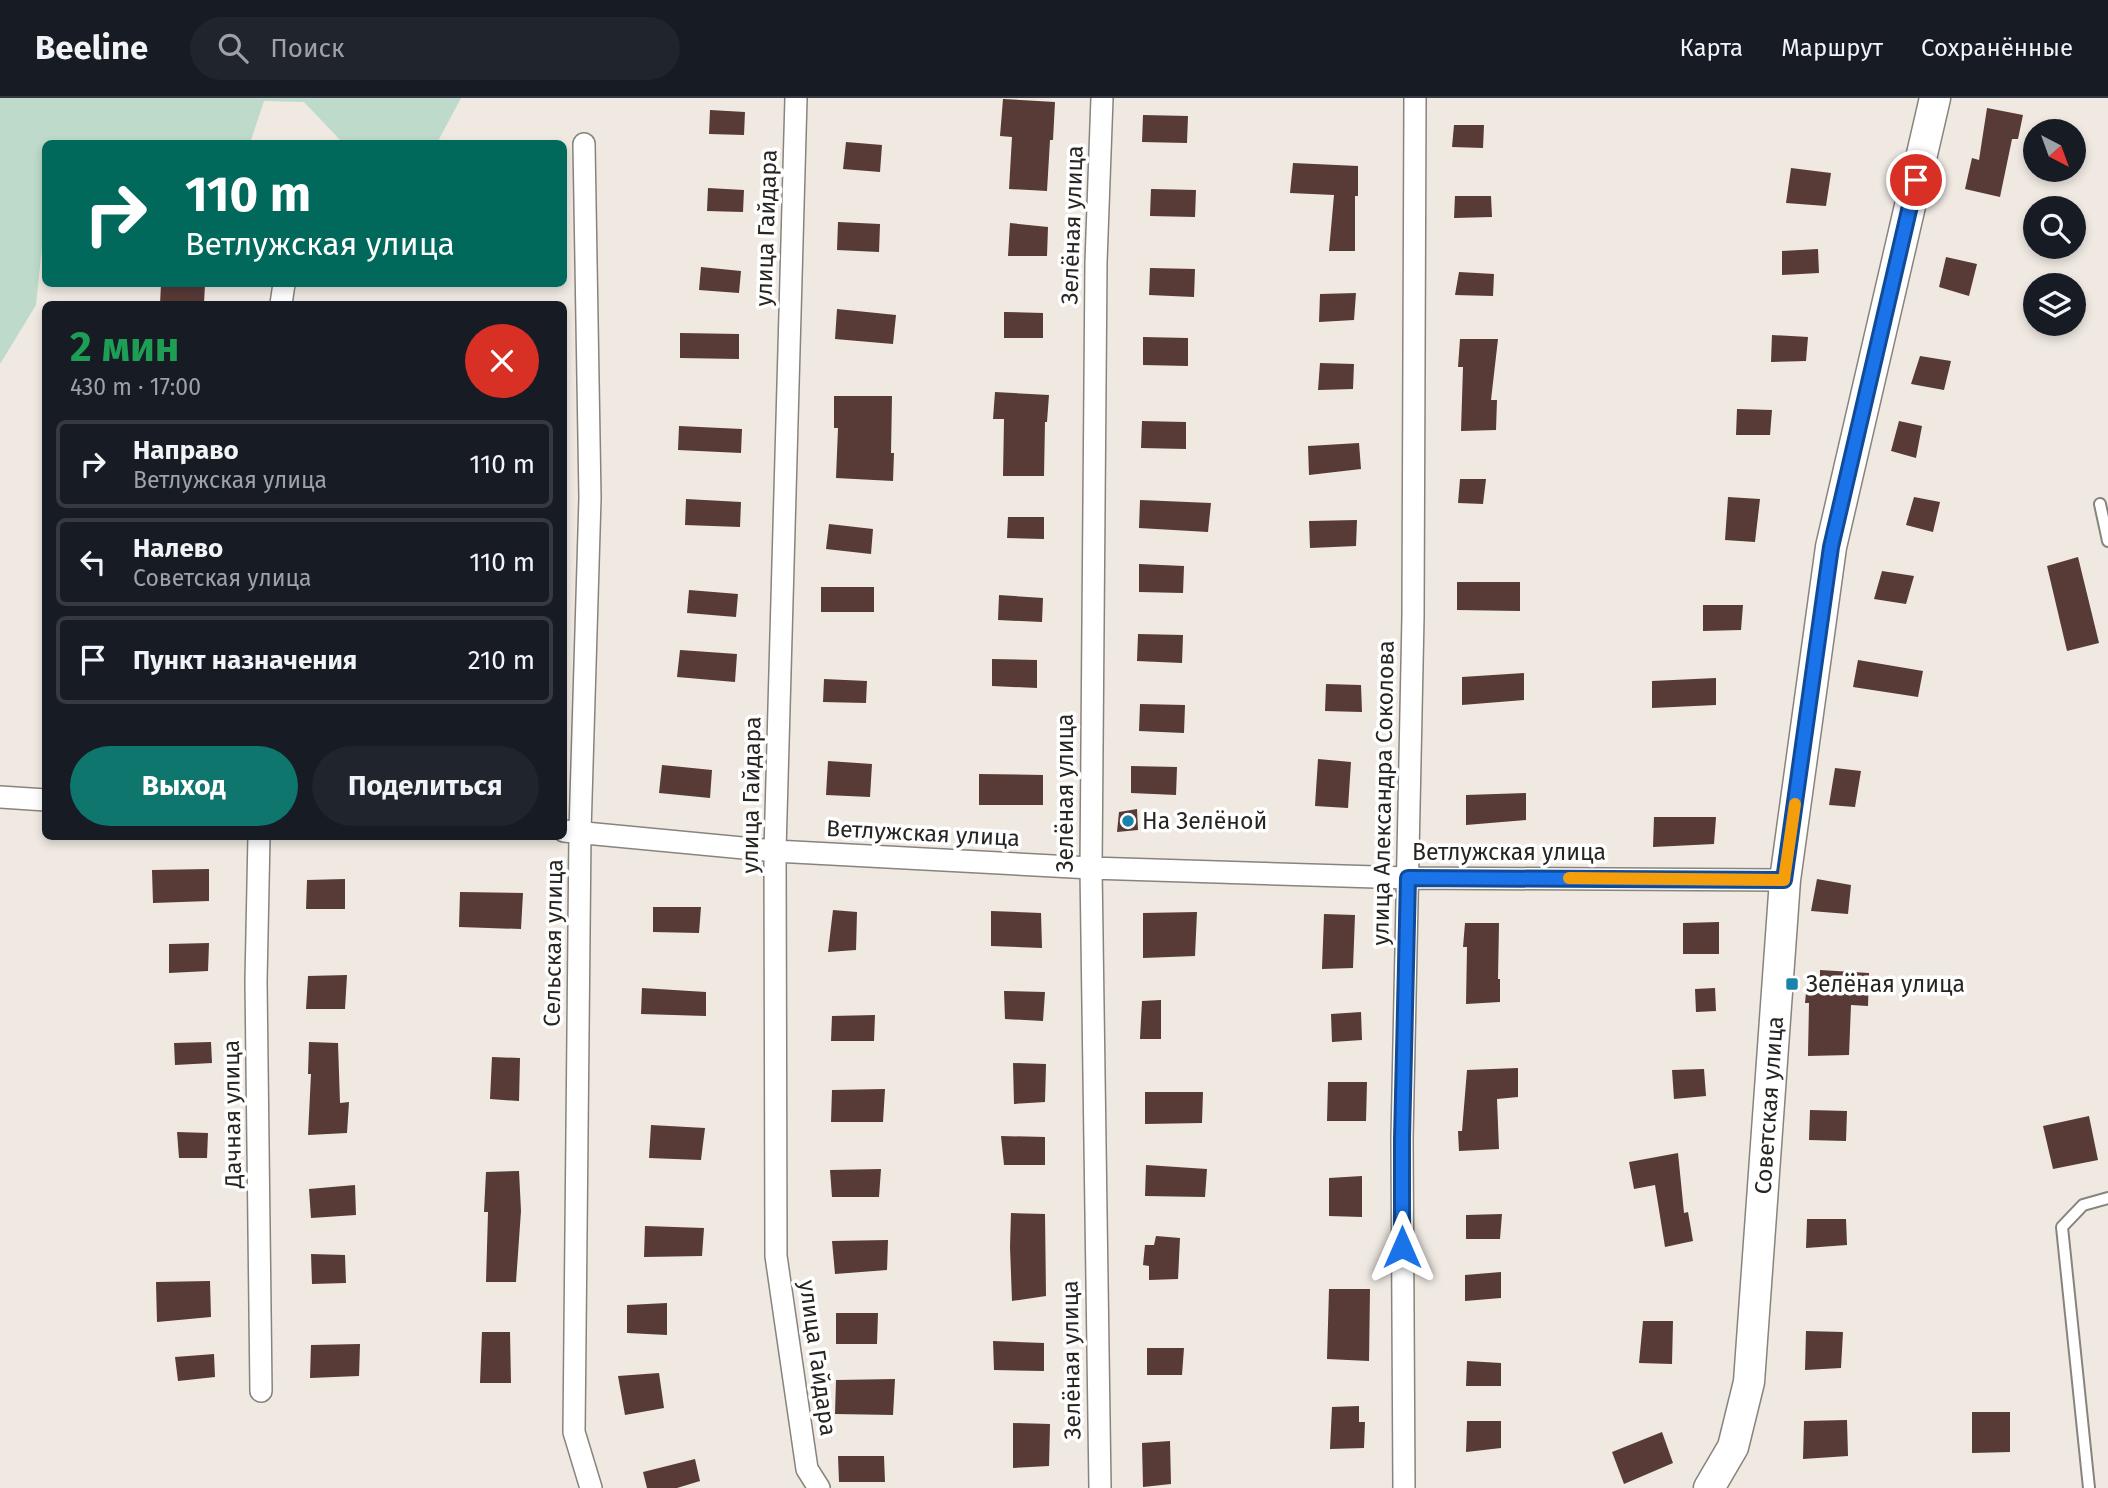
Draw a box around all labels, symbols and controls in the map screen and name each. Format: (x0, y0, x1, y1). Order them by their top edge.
search box (190, 17, 680, 80)
text: Beeline (35, 28, 148, 68)
icon: search (214, 29, 252, 67)
text: Поиск (270, 33, 344, 64)
text: Карта (1680, 34, 1743, 62)
text: Маршрут (1781, 34, 1883, 62)
text: Сохранённые (1921, 34, 2073, 62)
north arrow (2023, 119, 2086, 182)
map controls (2023, 119, 2086, 336)
street label: Зелёная улица (1055, 145, 1089, 305)
street label: улица Гайдара (749, 149, 783, 307)
pin (1886, 150, 1946, 210)
icon: arrive (1897, 161, 1935, 199)
text: 110 m (185, 165, 311, 224)
icon: right (70, 168, 161, 259)
button: search (2023, 196, 2086, 259)
text: Ветлужская улица (185, 225, 455, 263)
button: layers (2023, 273, 2086, 336)
text: 2 мин (70, 322, 179, 372)
button: close (465, 324, 539, 398)
text: 430 m · 17:00 (70, 373, 201, 401)
text: Направо (133, 435, 239, 466)
icon: right (74, 445, 112, 483)
text: 110 m (469, 449, 535, 480)
text: Ветлужская улица (133, 466, 327, 494)
text: Налево (133, 533, 223, 564)
icon: left (74, 543, 112, 581)
text: 110 m (469, 547, 535, 578)
text: Советская улица (133, 564, 311, 592)
street label: улица Александра Соколова (1366, 640, 1400, 946)
icon: arrive (74, 641, 112, 679)
text: Пункт назначения (133, 645, 357, 676)
text: 210 m (468, 645, 535, 676)
street label: Зелёная улица (1051, 713, 1079, 873)
street label: улица Гайдара (736, 716, 766, 874)
button: Выход (70, 746, 298, 826)
button: Поделиться (312, 746, 539, 826)
place label: На Зелёной (1142, 807, 1267, 835)
marker: На Зелёной (1120, 813, 1136, 829)
street label: Ветлужская улица (825, 814, 1021, 852)
street label: Ветлужская улица (1412, 838, 1606, 866)
street label: Сельская улица (538, 859, 568, 1027)
place label: Зелёная улица (1806, 970, 1965, 998)
marker: Зелёная улица (1784, 976, 1800, 992)
street label: Советская улица (1749, 1015, 1789, 1195)
street label: Дачная улица (217, 1040, 247, 1189)
position arrow (1365, 1210, 1439, 1284)
street label: улица Гайдара (793, 1278, 843, 1438)
street label: Зелёная улица (1056, 1280, 1086, 1440)

